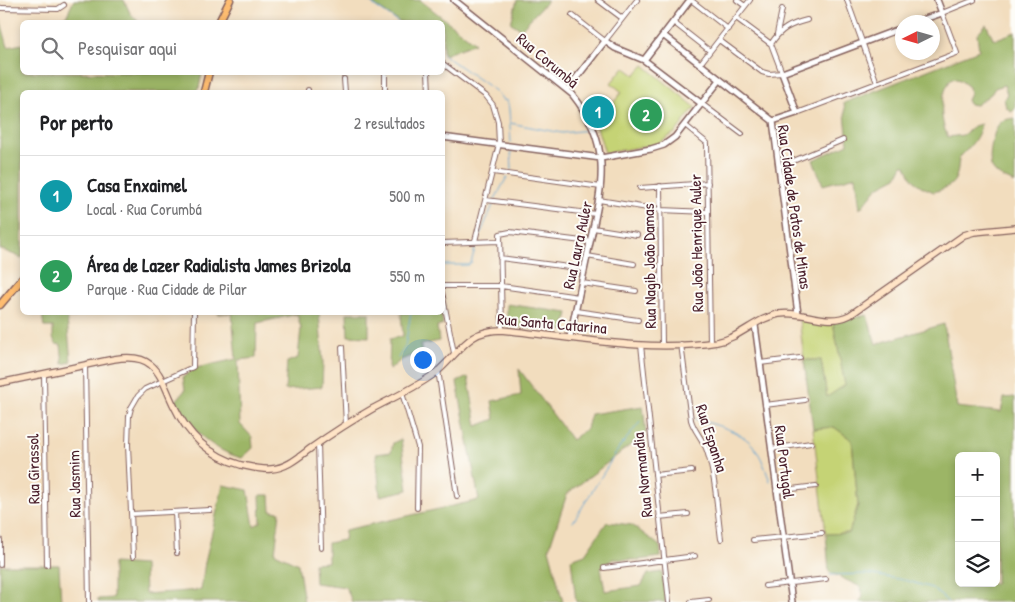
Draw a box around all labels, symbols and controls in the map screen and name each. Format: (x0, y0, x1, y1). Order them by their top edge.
north arrow (895, 15, 940, 60)
search box (20, 20, 445, 75)
street label: Rua Corumbá (512, 27, 584, 93)
icon: search (38, 34, 66, 62)
text: Pesquisar aqui (78, 35, 177, 61)
pin: 1 (582, 93, 614, 131)
pin: 2 (630, 96, 662, 134)
text: Por perto (40, 108, 113, 137)
text: 2 resultados (354, 112, 425, 134)
street label: Rua Cidade de Patos de Minas (773, 123, 817, 291)
text: Casa Enxaimel (87, 172, 187, 198)
street label: Rua João Henrique Auler (684, 174, 708, 312)
text: 1 (53, 185, 59, 207)
text: 500 m (389, 185, 425, 207)
text: Local · Rua Corumbá (87, 198, 202, 220)
street label: Rua Laura Auler (557, 199, 597, 291)
street label: Rua Nagib João Damas (637, 203, 661, 329)
text: Área de Lazer Radialista James Brizola (87, 252, 351, 278)
text: 2 (52, 265, 60, 287)
text: 550 m (390, 265, 425, 287)
text: Parque · Rua Cidade de Pilar (87, 278, 247, 300)
street label: Rua Santa Catarina (496, 307, 608, 339)
your location (410, 347, 436, 373)
street label: Rua Espanha (691, 401, 733, 475)
street label: Rua Portugal (770, 424, 800, 501)
street label: Rua Normandia (627, 431, 657, 519)
street label: Rua Girassol (21, 433, 45, 504)
street label: Rua Jasmim (62, 450, 86, 518)
map controls (955, 452, 1000, 587)
button: + (955, 452, 1000, 497)
button: − (955, 497, 1000, 542)
button: layers (955, 542, 1000, 587)

